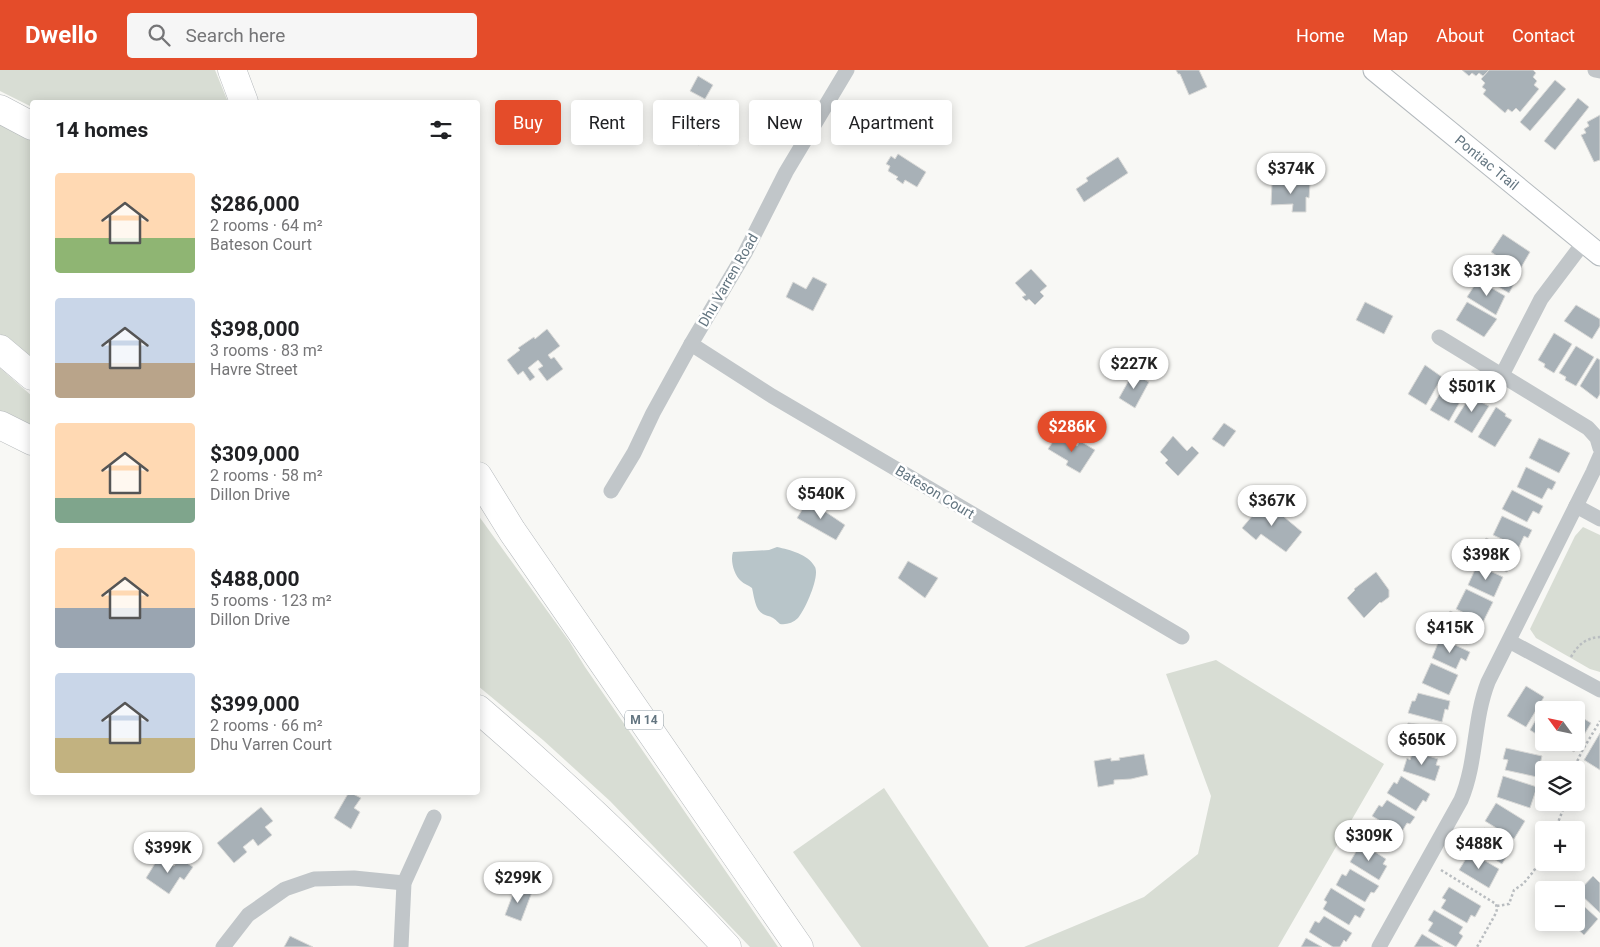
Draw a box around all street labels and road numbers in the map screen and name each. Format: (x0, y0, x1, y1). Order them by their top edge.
street label: Pontiac Trail (1452, 132, 1522, 193)
street label: Dhu Varren Road (695, 231, 761, 329)
street label: Bateson Court (893, 462, 978, 522)
road number: M 14 (625, 710, 663, 730)

